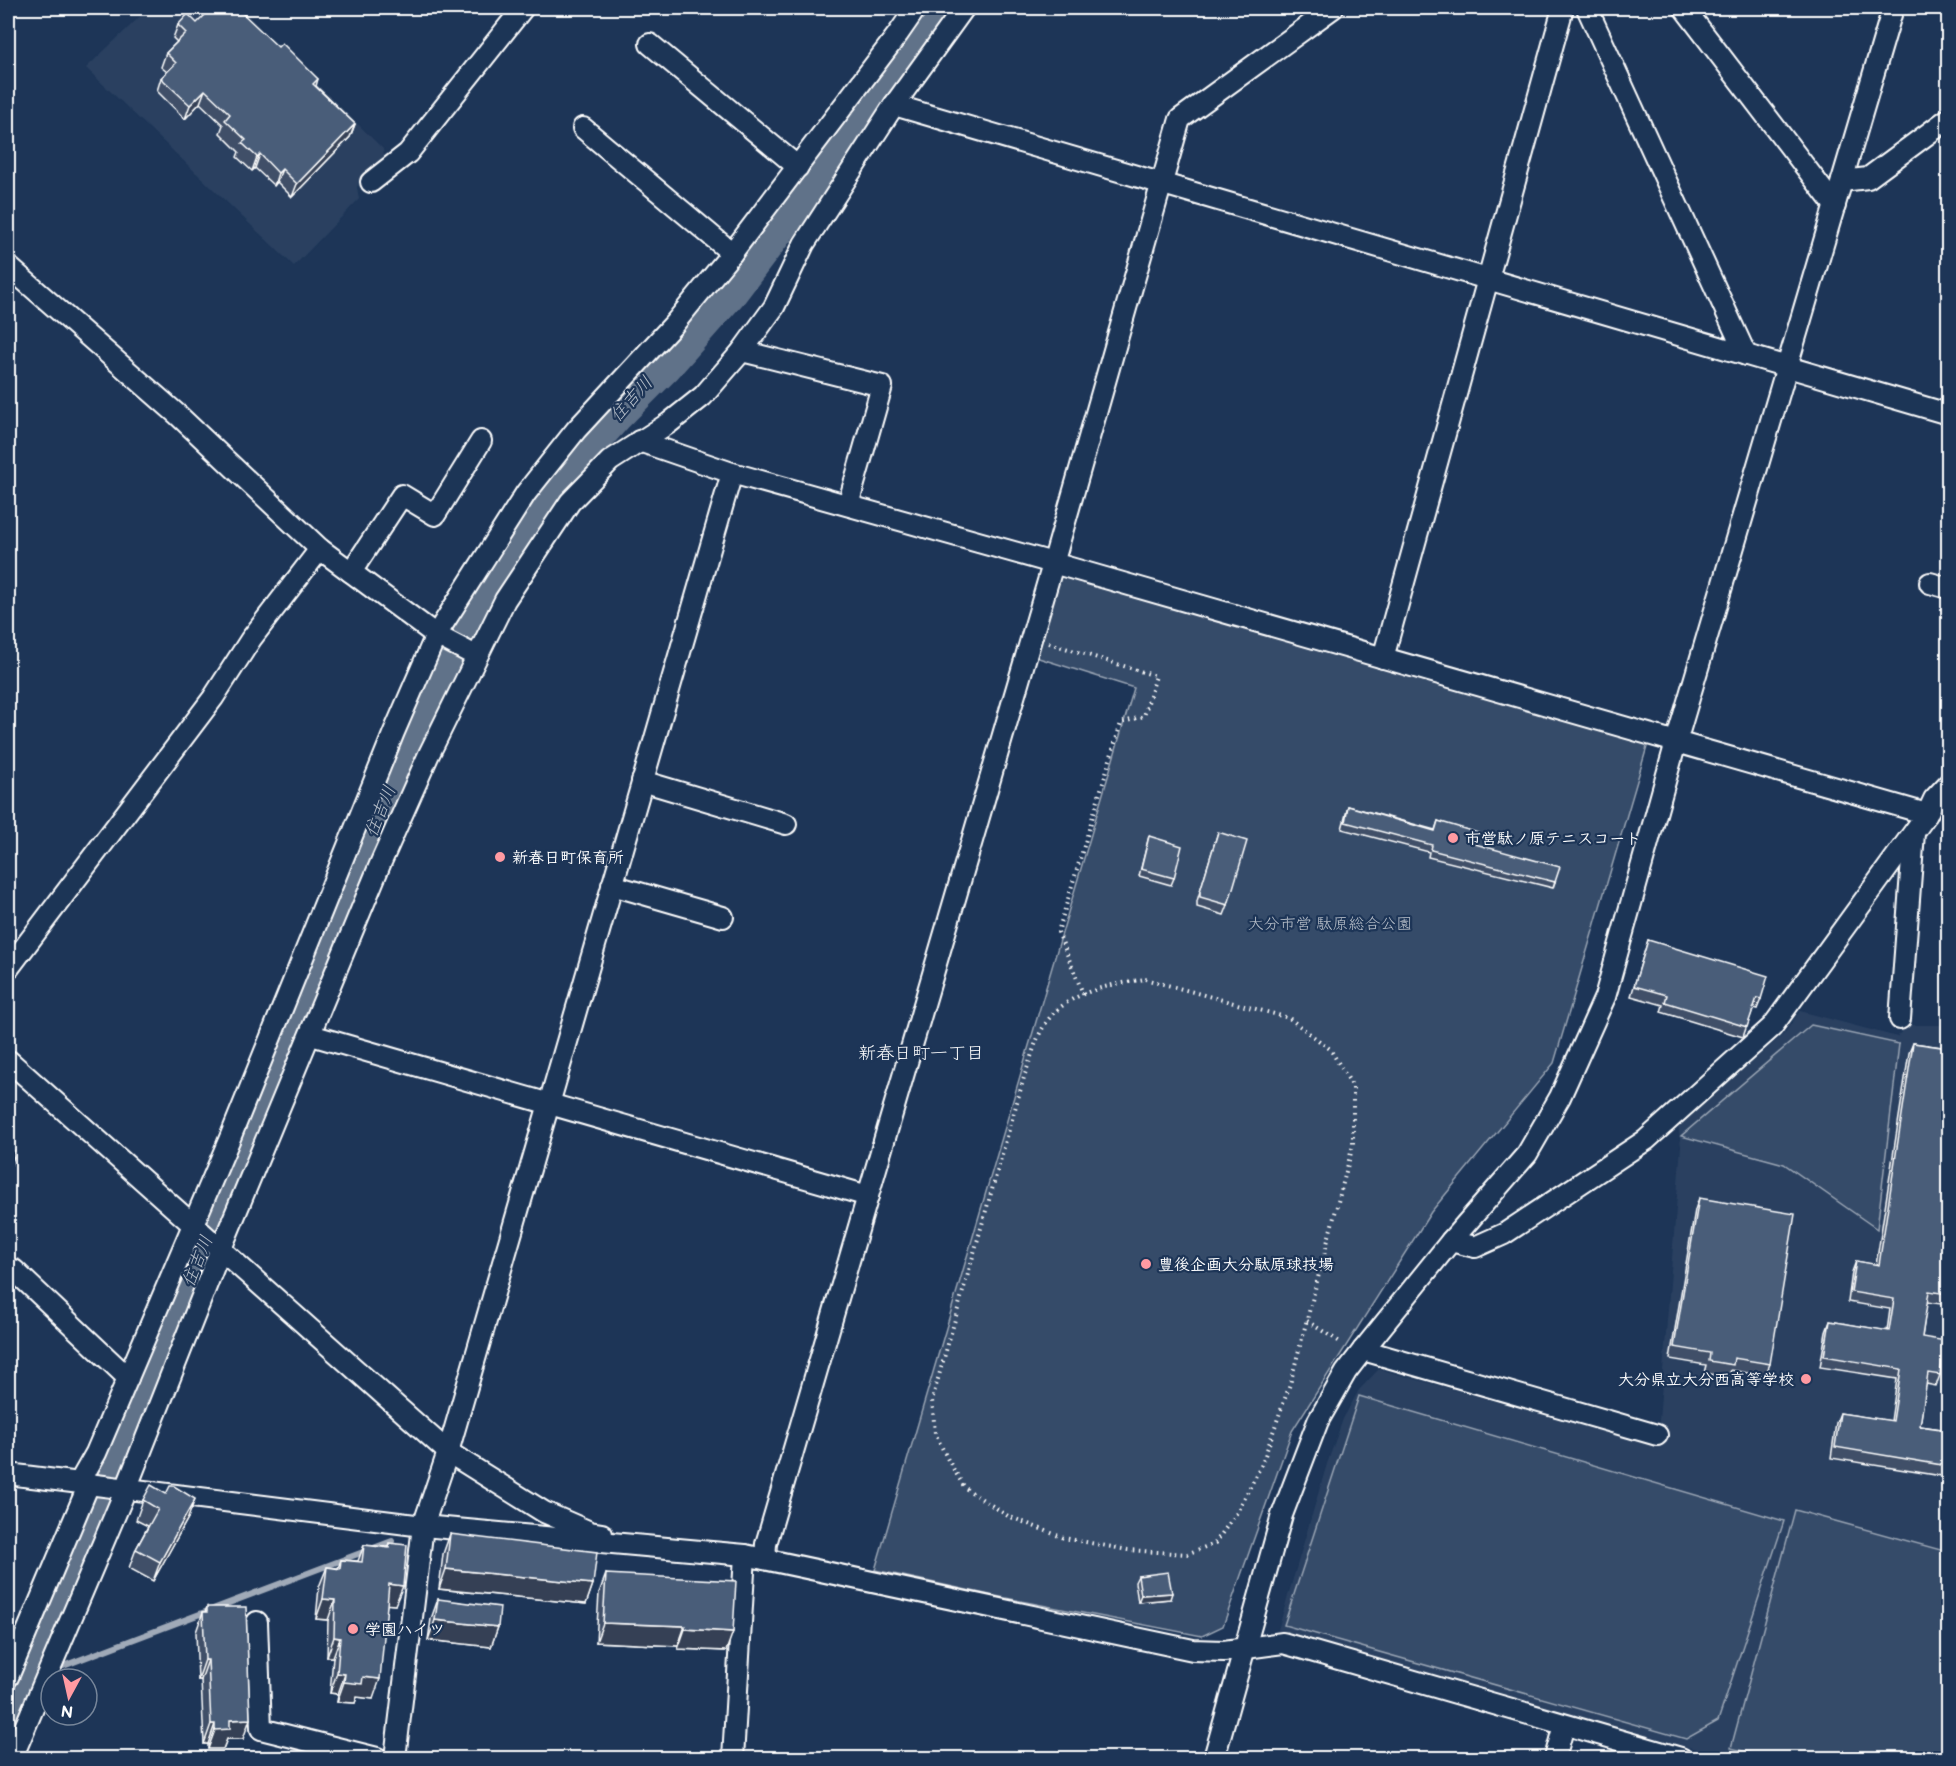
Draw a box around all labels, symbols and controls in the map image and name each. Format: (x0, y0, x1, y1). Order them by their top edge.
water label: 住吉川 (606, 372, 657, 426)
water label: 住吉川 (361, 782, 400, 840)
place label: 市営駄ノ原テニスコート (1465, 830, 1641, 849)
marker: 市営駄ノ原テニスコート (1446, 831, 1460, 845)
place label: 新春日町保育所 (512, 849, 624, 868)
marker: 新春日町保育所 (493, 850, 507, 864)
park label: 大分市営 駄原総合公園 (1248, 915, 1412, 934)
district label: 新春日町一丁目 (858, 1043, 984, 1064)
water label: 住吉川 (178, 1232, 217, 1290)
place label: 豊後企画大分駄原球技場 (1158, 1256, 1334, 1275)
marker: 豊後企画大分駄原球技場 (1139, 1257, 1153, 1271)
place label: 大分県立大分西高等学校 (1618, 1371, 1794, 1390)
marker: 大分県立大分西高等学校 (1799, 1372, 1813, 1386)
place label: 学園ハイツ (365, 1621, 445, 1640)
marker: 学園ハイツ (346, 1622, 360, 1636)
north arrow (39, 1667, 99, 1727)
text: N (60, 1700, 74, 1721)

